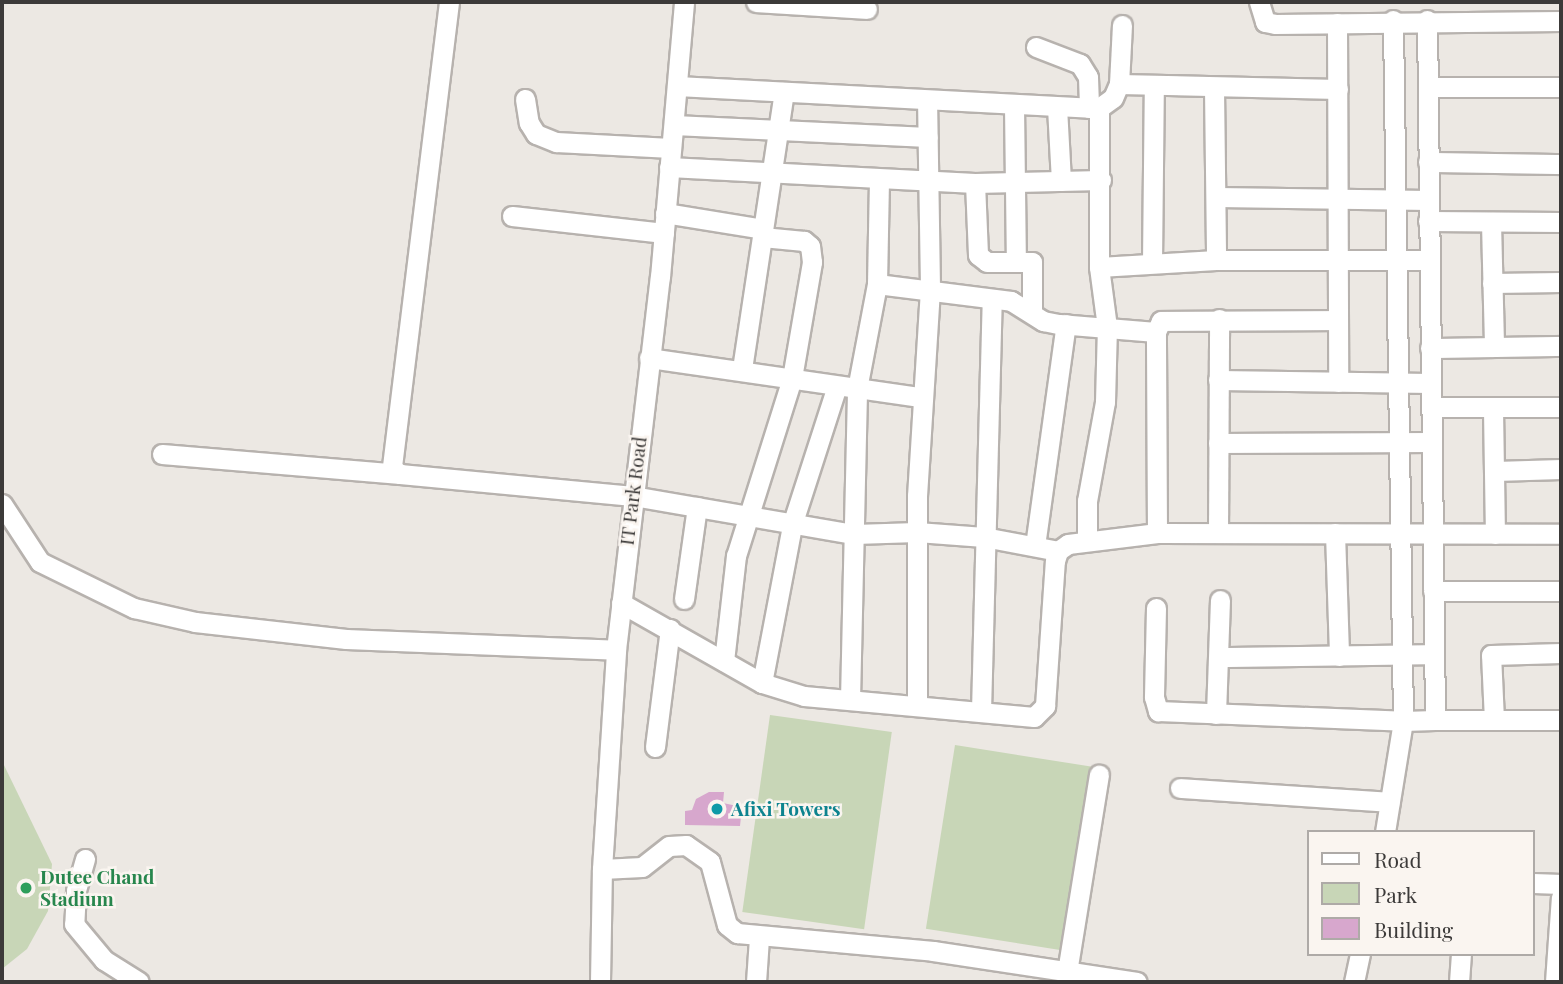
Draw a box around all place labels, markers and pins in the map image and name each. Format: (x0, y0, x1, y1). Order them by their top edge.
place label: Afixi Towers (731, 798, 841, 820)
marker: Afixi Towers (709, 801, 725, 817)
place label: Dutee Chand Stadium (40, 866, 154, 910)
marker: Dutee Chand Stadium (18, 880, 34, 896)

